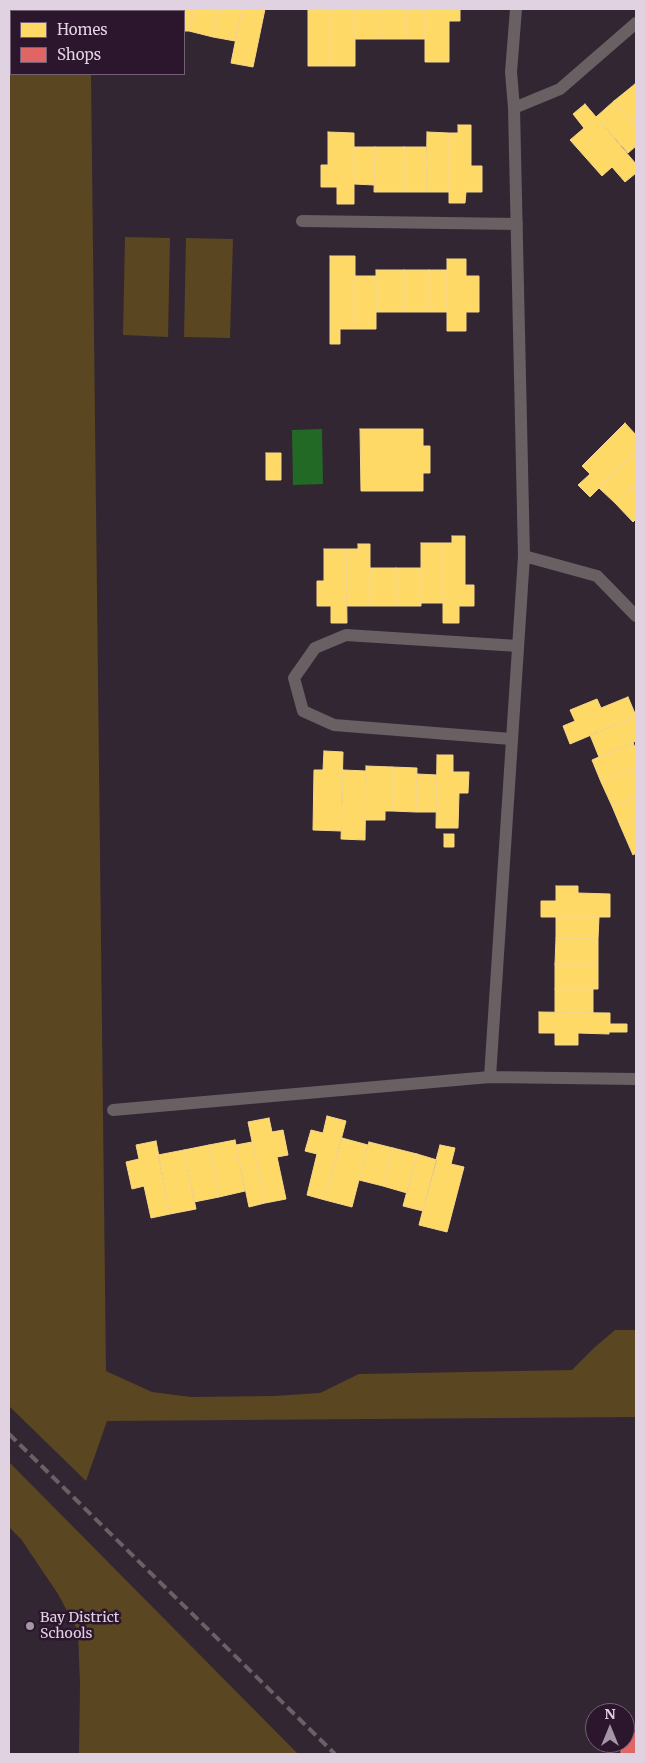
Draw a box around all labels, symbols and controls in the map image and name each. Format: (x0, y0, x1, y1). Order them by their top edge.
legend (10, 10, 185, 75)
text: Homes (57, 20, 108, 39)
text: Shops (57, 45, 101, 64)
place label: Bay District Schools (40, 1610, 119, 1642)
marker: Bay District Schools (24, 1620, 36, 1632)
north arrow (585, 1703, 635, 1753)
text: N (604, 1705, 616, 1723)

